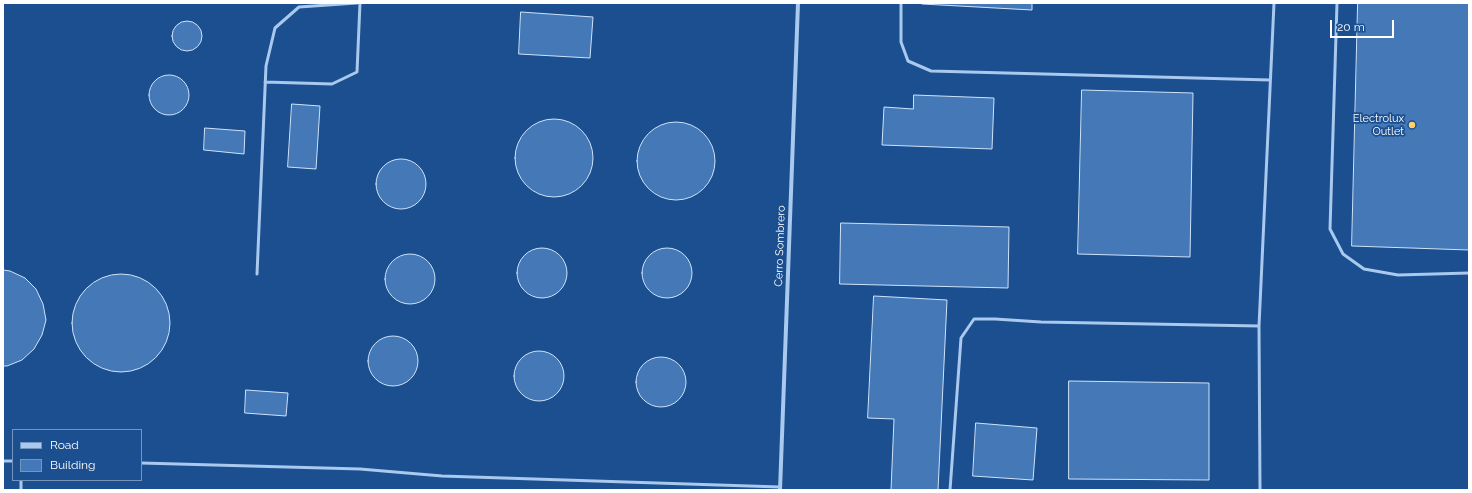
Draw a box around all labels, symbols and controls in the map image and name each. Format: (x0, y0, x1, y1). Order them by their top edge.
scale bar (1332, 12, 1396, 38)
text: 20 m (1337, 20, 1365, 34)
place label: Electrolux Outlet (1353, 112, 1404, 138)
marker: Electrolux Outlet (1407, 120, 1417, 130)
street label: Cerro Sombrero (772, 205, 788, 287)
legend (12, 429, 142, 481)
text: Road (50, 438, 79, 452)
text: Building (50, 458, 96, 472)

